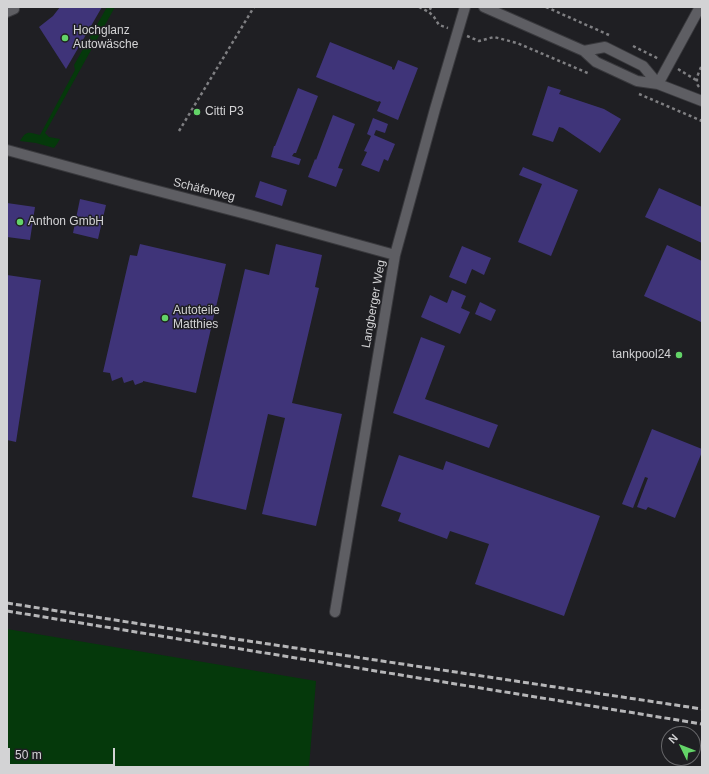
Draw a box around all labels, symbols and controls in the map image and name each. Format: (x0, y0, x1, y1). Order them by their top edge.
place label: Hochglanz Autowäsche (73, 24, 138, 52)
marker: Hochglanz Autowäsche (60, 33, 70, 43)
place label: Citti P3 (205, 105, 244, 119)
marker: Citti P3 (192, 107, 202, 117)
street label: Schäferweg (172, 175, 236, 205)
place label: Anthon GmbH (28, 215, 104, 229)
marker: Anthon GmbH (15, 217, 25, 227)
street label: Langberger Weg (359, 259, 389, 349)
place label: Autoteile Matthies (173, 304, 220, 332)
marker: Autoteile Matthies (160, 313, 170, 323)
place label: tankpool24 (612, 348, 671, 362)
marker: tankpool24 (674, 350, 684, 360)
north arrow (661, 726, 701, 766)
text: N (666, 732, 680, 746)
scale bar (10, 740, 117, 766)
text: 50 m (15, 748, 42, 762)

